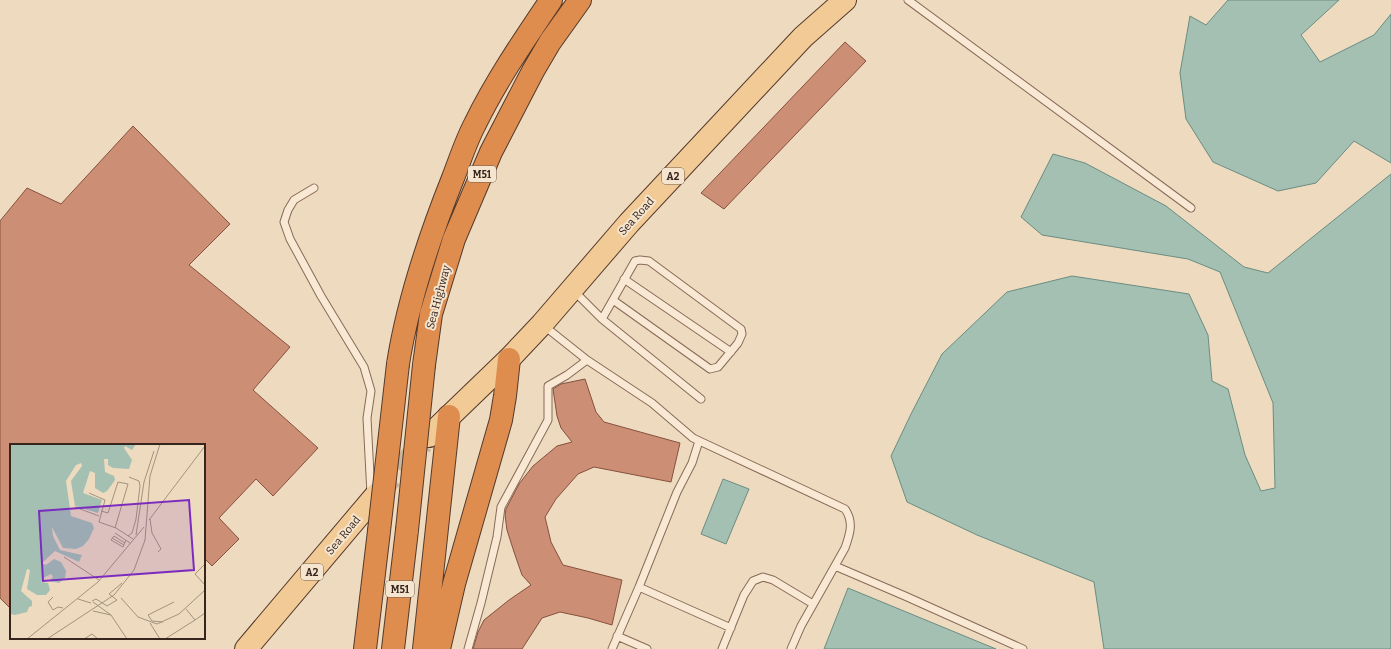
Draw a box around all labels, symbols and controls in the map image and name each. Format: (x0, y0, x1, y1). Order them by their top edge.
road number: M51 (468, 166, 496, 182)
road number: A2 (662, 168, 684, 184)
street label: Sea Road (616, 194, 657, 238)
street label: Sea Highway (424, 264, 453, 330)
inset map (10, 444, 205, 639)
street label: Sea Road (323, 513, 364, 557)
road number: A2 (301, 564, 323, 580)
road number: M51 (386, 581, 414, 597)

